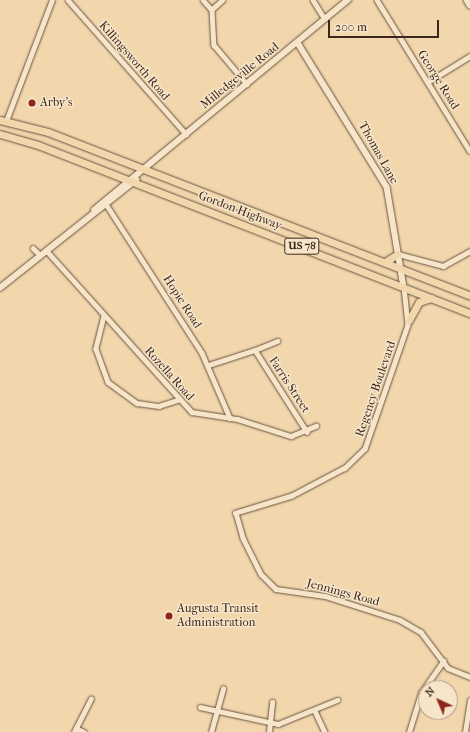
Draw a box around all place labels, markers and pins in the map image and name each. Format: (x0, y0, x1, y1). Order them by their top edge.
place label: Arby's (40, 96, 72, 110)
marker: Arby's (27, 98, 37, 108)
place label: Augusta Transit Administration (177, 602, 259, 630)
marker: Augusta Transit Administration (164, 611, 174, 621)

